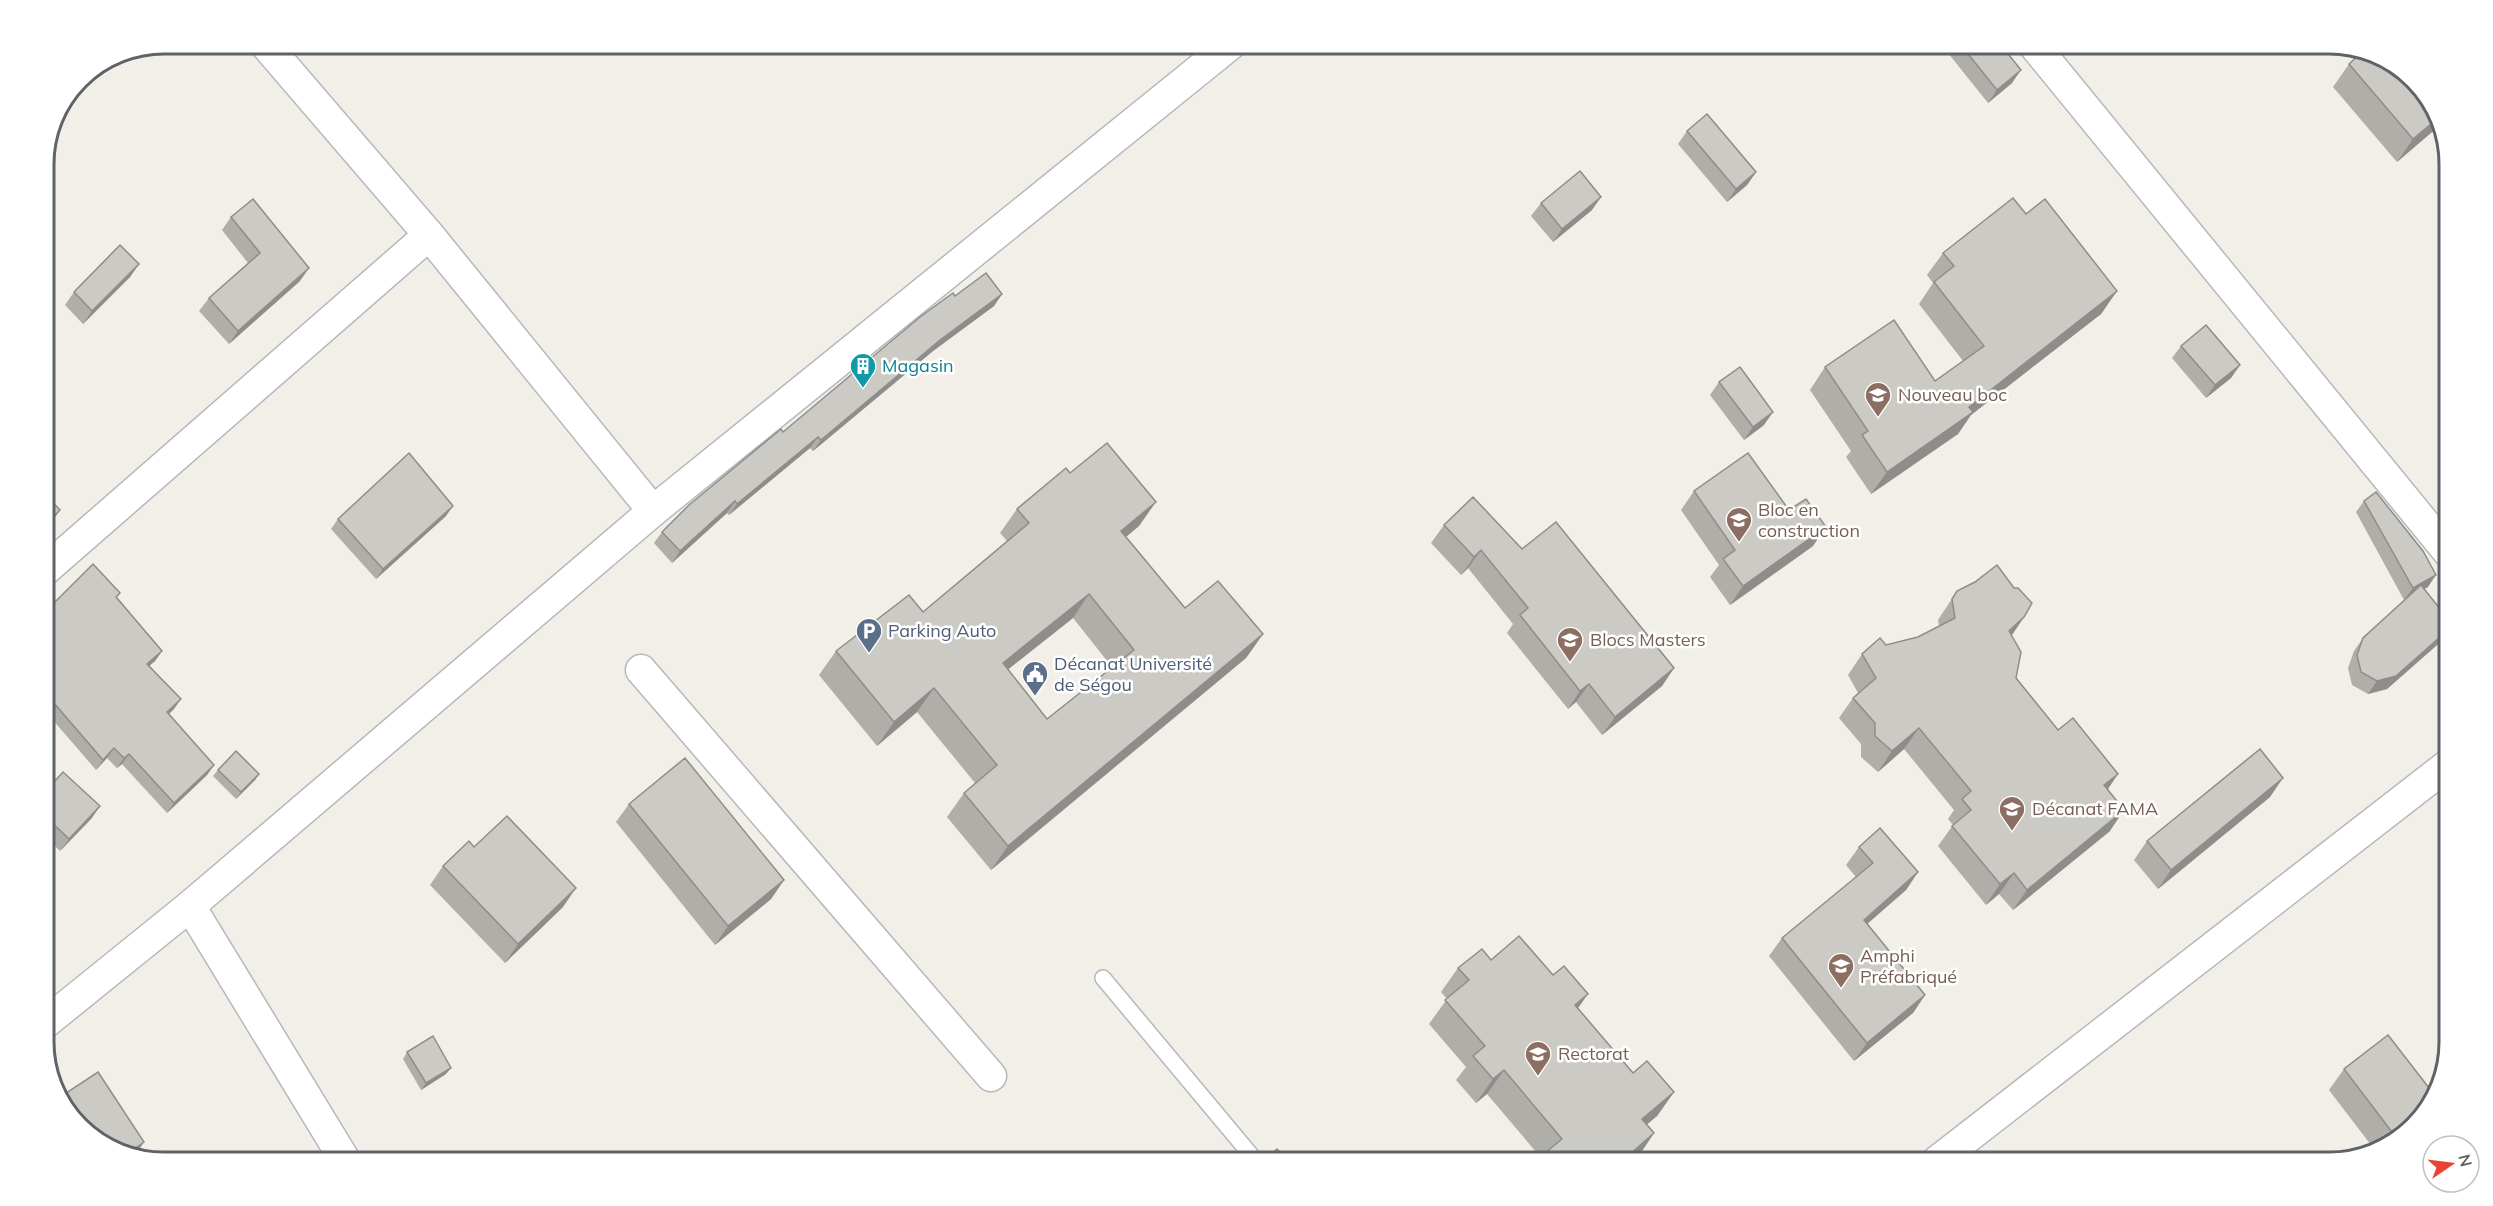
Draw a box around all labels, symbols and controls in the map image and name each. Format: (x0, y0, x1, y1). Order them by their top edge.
building icon: Magasin (848, 351, 878, 389)
place label: Magasin (882, 354, 954, 377)
school or university icon: Nouveau boc (1863, 380, 1893, 418)
place label: Nouveau boc (1898, 383, 2007, 406)
place label: Bloc en construction (1758, 498, 1860, 542)
school or university icon: Bloc en construction (1724, 505, 1754, 543)
parking icon: Parking Auto (854, 616, 884, 654)
place label: Parking Auto (888, 619, 996, 642)
school or university icon: Blocs Masters (1555, 625, 1585, 663)
place label: Blocs Masters (1590, 628, 1706, 651)
place label: Décanat Université de Ségou (1054, 652, 1212, 696)
public building icon: Décanat Université de Ségou (1020, 659, 1050, 697)
school or university icon: Décanat FAMA (1997, 794, 2027, 832)
place label: Décanat FAMA (2032, 797, 2158, 820)
place label: Amphi Préfabriqué (1860, 944, 1957, 988)
school or university icon: Amphi Préfabriqué (1826, 951, 1856, 989)
school or university icon: Rectorat (1523, 1039, 1553, 1077)
place label: Rectorat (1558, 1042, 1629, 1065)
north arrow (2421, 1134, 2481, 1194)
text: N (2454, 1152, 2477, 1169)

